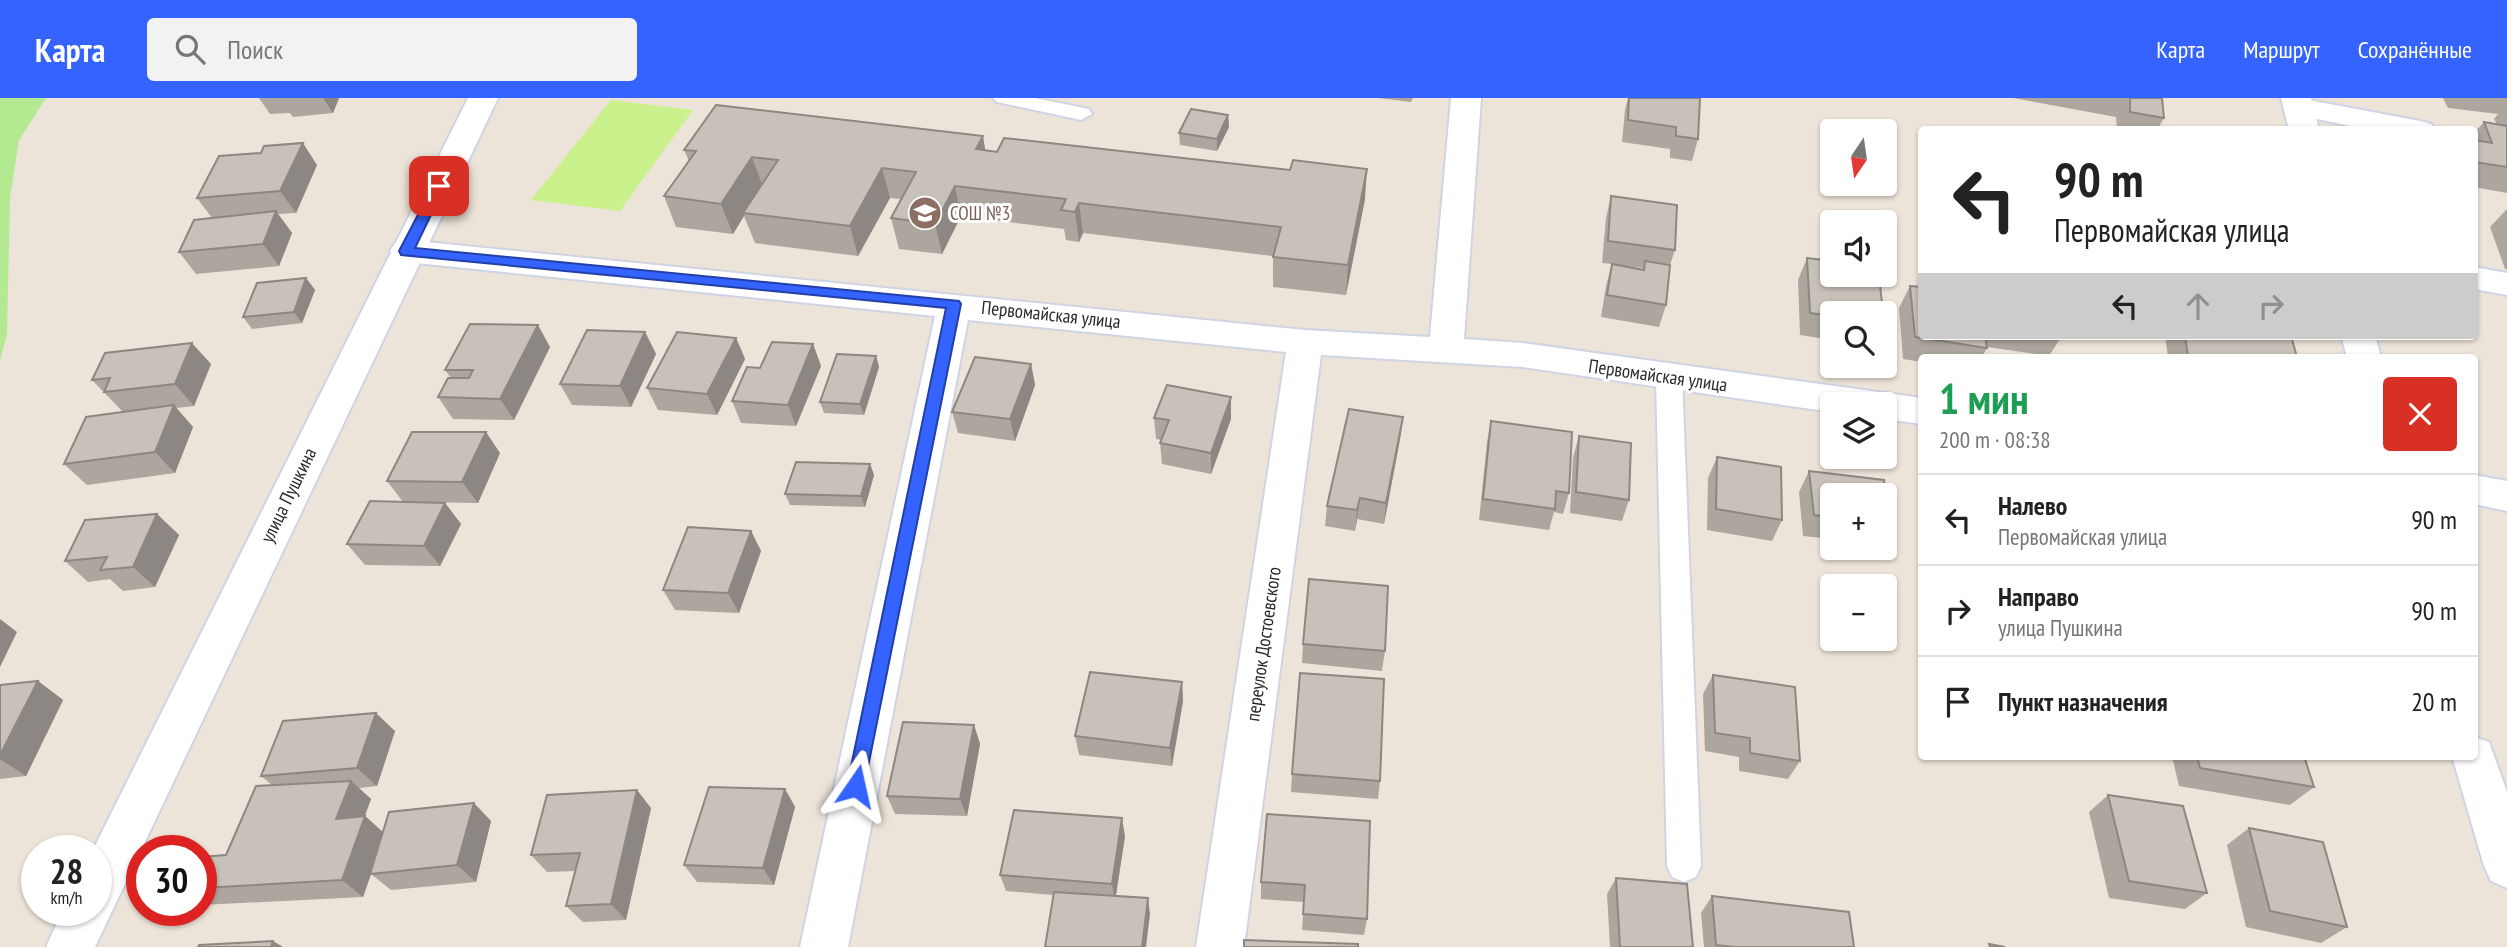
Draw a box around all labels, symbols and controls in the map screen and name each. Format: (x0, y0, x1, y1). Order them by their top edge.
search box (147, 18, 637, 81)
text: Карта (35, 28, 105, 71)
icon: search (171, 30, 209, 68)
text: Поиск (227, 33, 283, 66)
text: Карта (2156, 34, 2205, 65)
text: Маршрут (2243, 34, 2320, 65)
text: Сохранённые (2358, 34, 2472, 65)
north arrow (1820, 119, 1897, 196)
map controls (1820, 119, 1897, 651)
text: 90 m (2054, 147, 2143, 211)
icon: left (1939, 154, 2030, 245)
pin (409, 156, 469, 216)
icon: arrive (420, 167, 458, 205)
school or university icon: СОШ №3 (906, 194, 944, 232)
place label: СОШ №3 (950, 201, 1010, 225)
text: Первомайская улица (2054, 209, 2289, 251)
button: sound (1820, 210, 1897, 287)
icon: left (2106, 287, 2144, 325)
icon: ahead (2179, 287, 2217, 325)
icon: right (2252, 287, 2290, 325)
street label: Первомайская улица (980, 295, 1122, 333)
button: search (1820, 301, 1897, 378)
street label: Первомайская улица (1587, 353, 1729, 397)
text: 1 мин (1939, 371, 2029, 426)
button: close (2383, 377, 2457, 451)
button: layers (1820, 392, 1897, 469)
text: 200 m · 08:38 (1939, 425, 2051, 454)
street label: улица Пушкина (255, 443, 321, 547)
button: + (1820, 483, 1897, 560)
text: Налево (1998, 489, 2067, 522)
icon: left (1939, 501, 1977, 539)
text: 90 m (2411, 503, 2457, 536)
text: Первомайская улица (1998, 522, 2167, 551)
street label: переулок Достоевского (1240, 565, 1286, 723)
button: − (1820, 574, 1897, 651)
text: Направо (1998, 580, 2079, 613)
icon: right (1939, 592, 1977, 630)
text: 90 m (2411, 594, 2457, 627)
text: улица Пушкина (1998, 613, 2123, 642)
icon: arrive (1939, 683, 1977, 721)
text: Пункт назначения (1998, 685, 2168, 718)
text: 20 m (2411, 685, 2457, 718)
position arrow (819, 749, 893, 823)
speed limit sign: 30 (126, 835, 217, 926)
text: 28 (50, 848, 83, 894)
text: km/h (51, 886, 82, 909)

